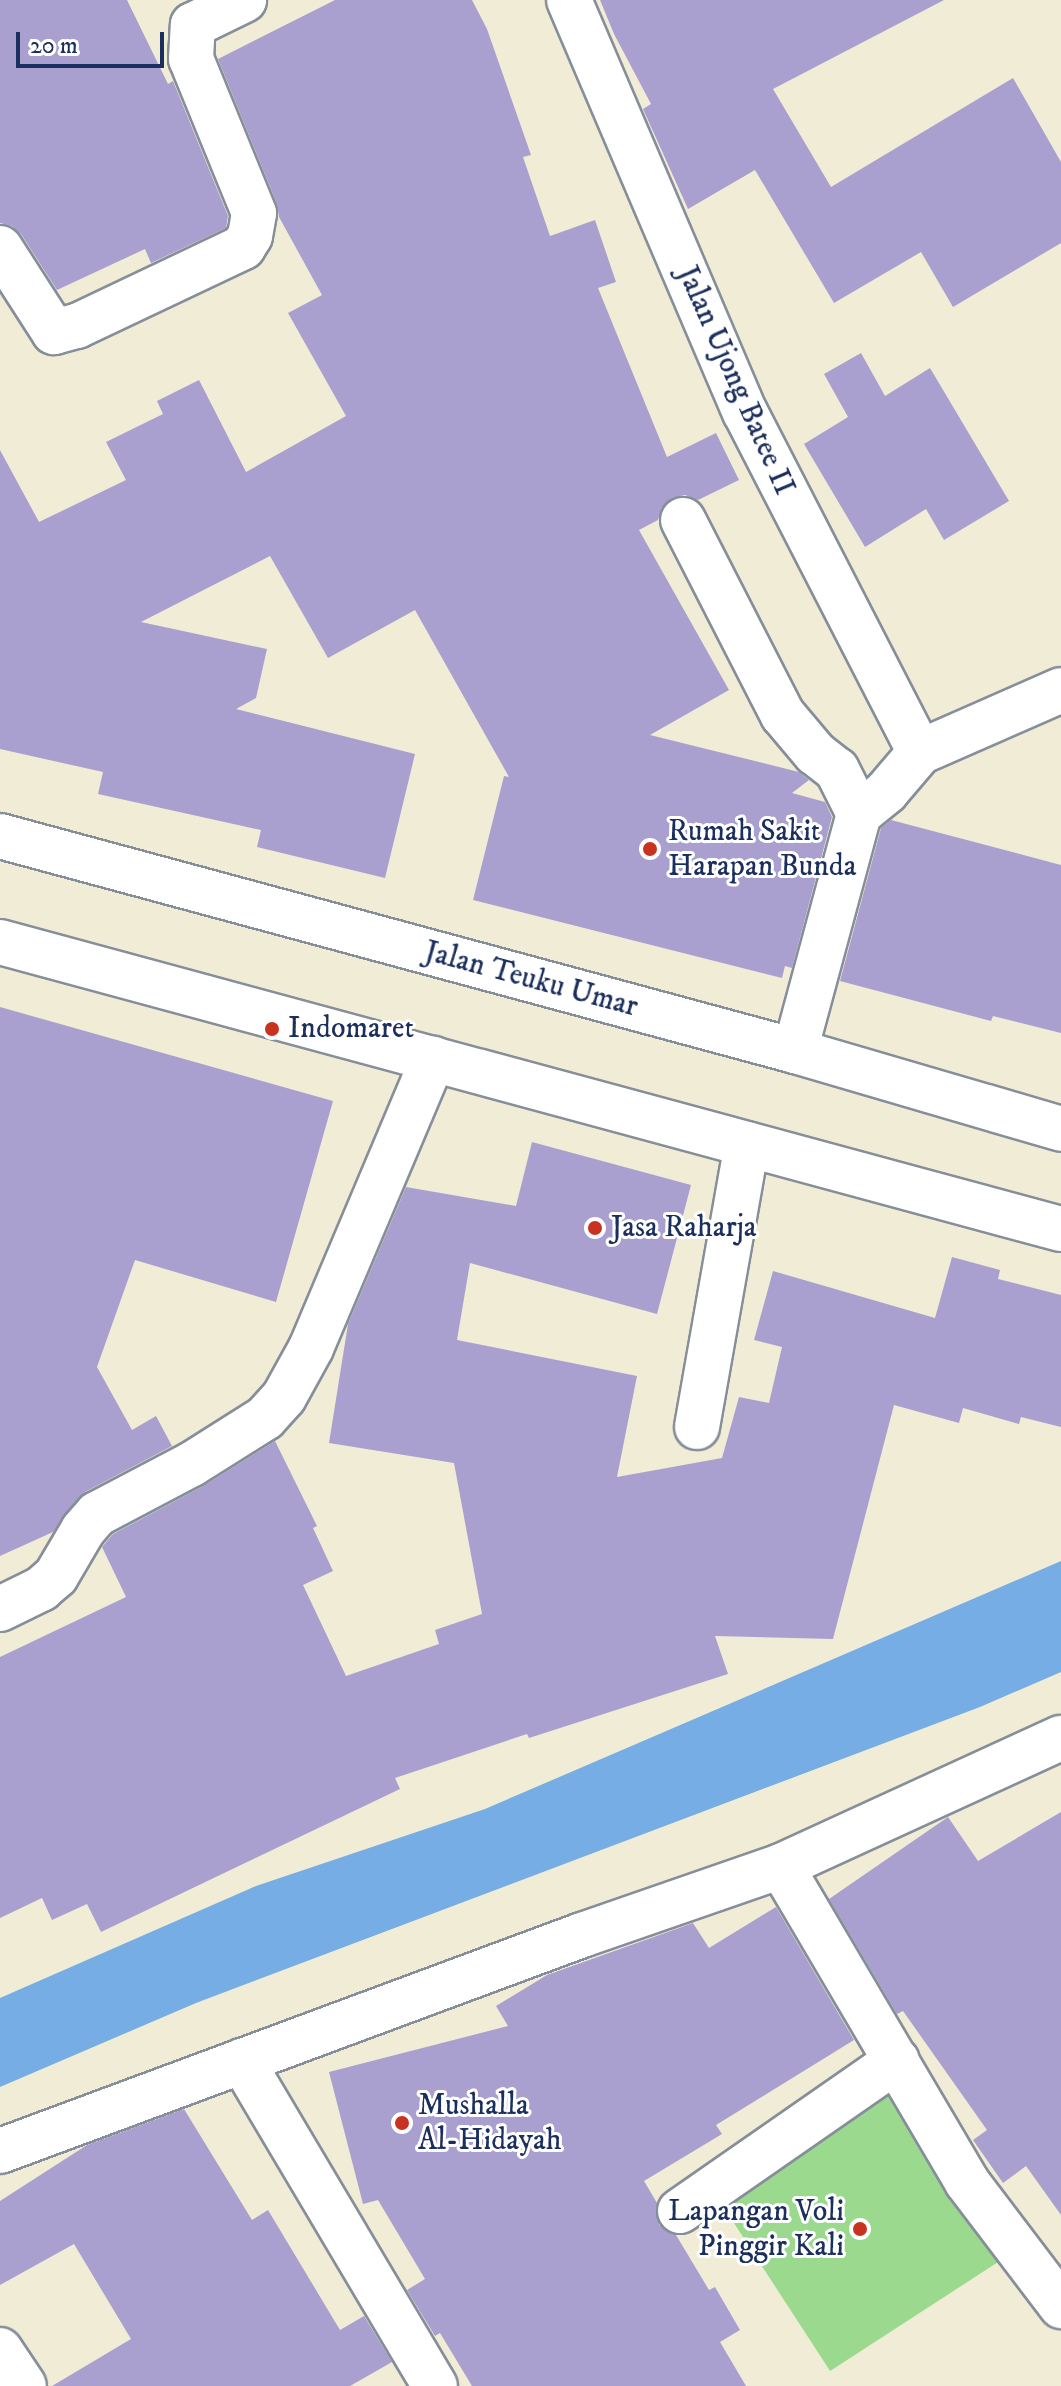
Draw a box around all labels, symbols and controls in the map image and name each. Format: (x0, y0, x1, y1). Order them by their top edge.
scale bar (20, 16, 168, 66)
text: 20 m (30, 31, 78, 61)
street label: Jalan Ujong Batee II (668, 261, 802, 501)
place label: Rumah Sakit Harapan Bunda (668, 814, 857, 884)
marker: Rumah Sakit Harapan Bunda (639, 838, 661, 860)
street label: Jalan Teuku Umar (420, 934, 642, 1026)
place label: Indomaret (288, 1011, 414, 1047)
marker: Indomaret (263, 1020, 281, 1038)
place label: Jasa Raharja (611, 1210, 757, 1246)
marker: Jasa Raharja (586, 1219, 604, 1237)
place label: Mushalla Al-Hidayah (418, 2088, 561, 2158)
marker: Mushalla Al-Hidayah (393, 2114, 411, 2132)
place label: Lapangan Voli Pinggir Kali (668, 2194, 844, 2264)
marker: Lapangan Voli Pinggir Kali (851, 2220, 869, 2238)

